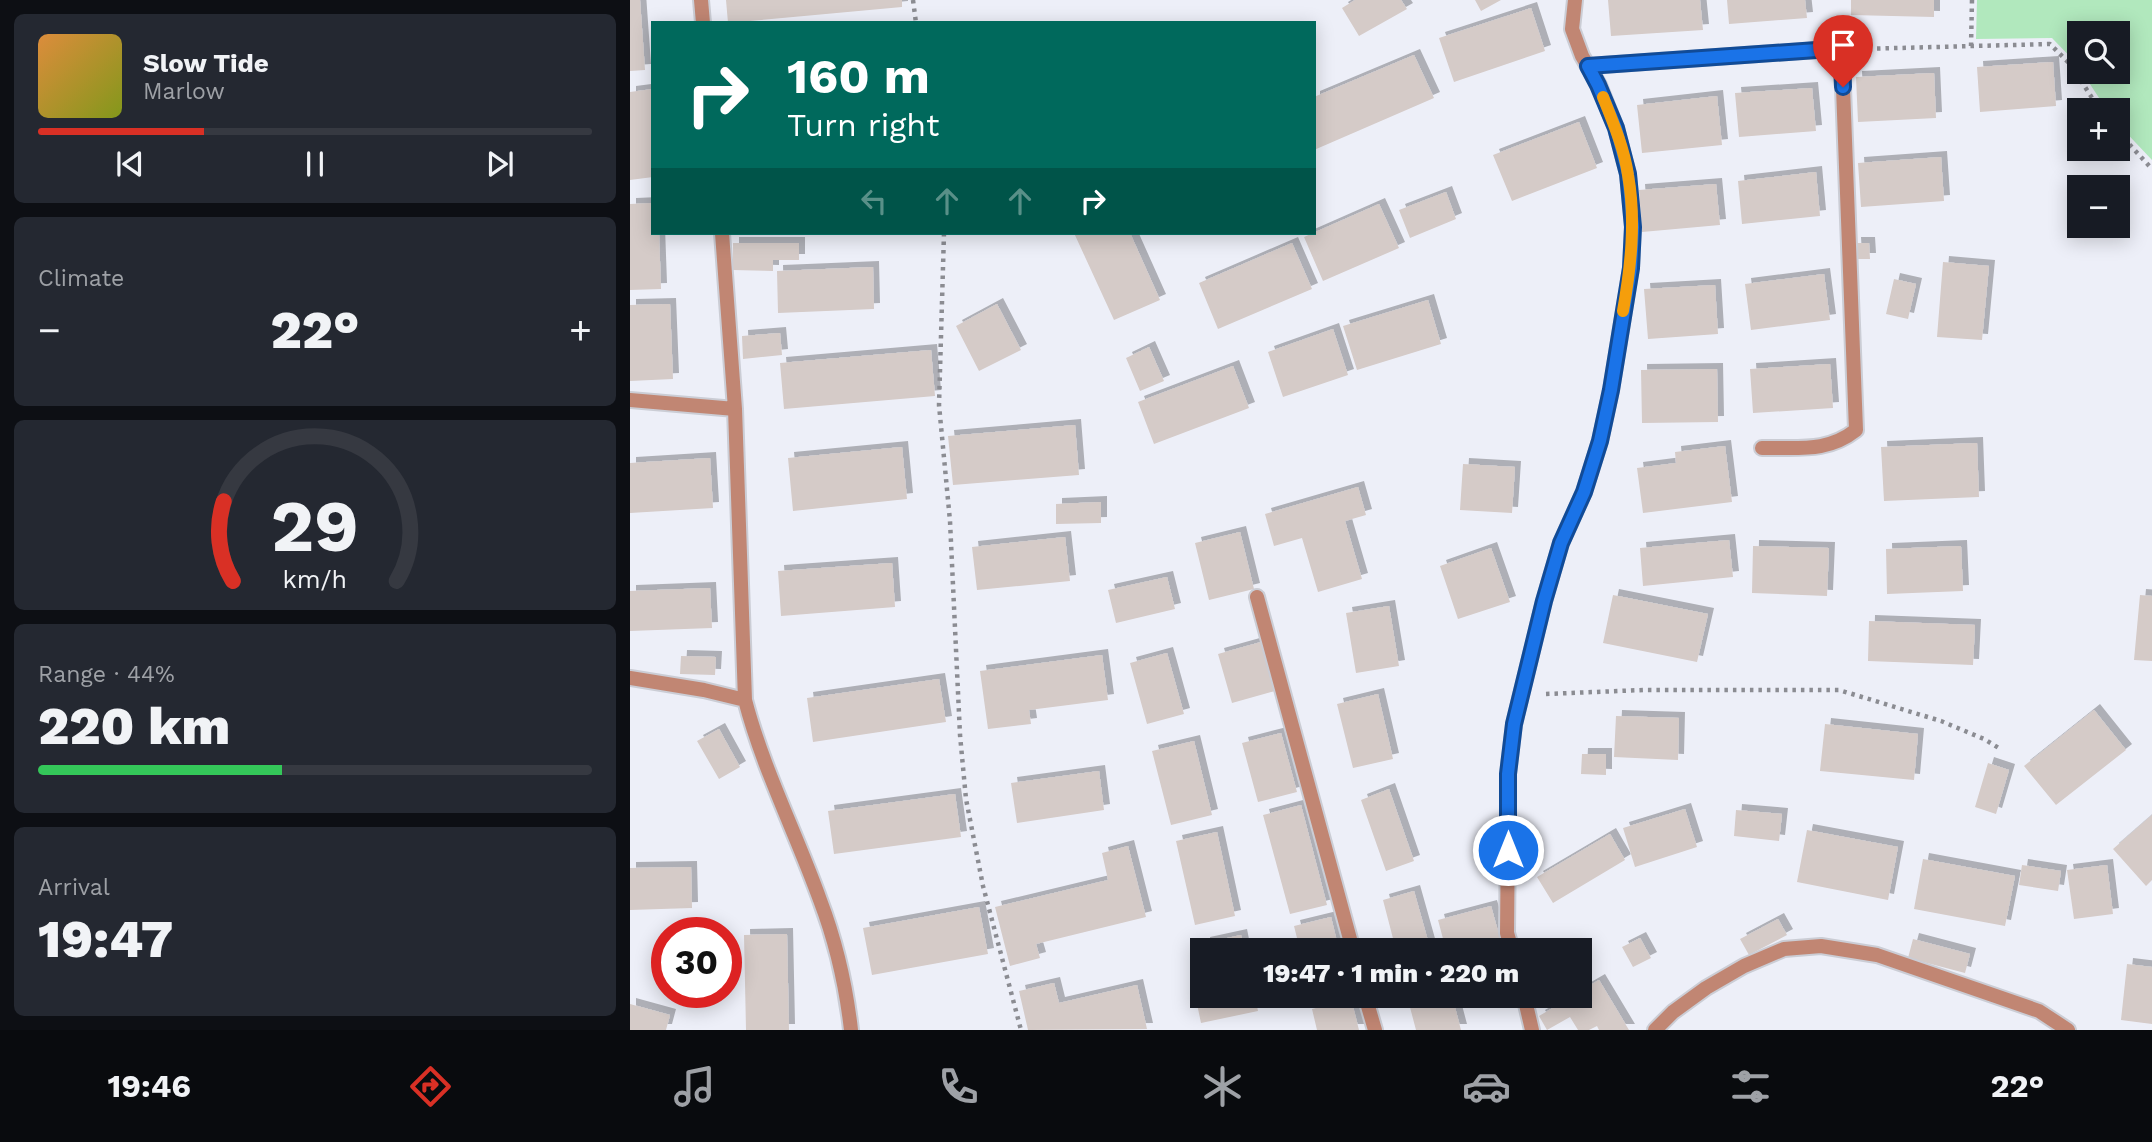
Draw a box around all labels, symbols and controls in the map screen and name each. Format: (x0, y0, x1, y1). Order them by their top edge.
pin (1813, 15, 1873, 87)
map controls (2067, 21, 2130, 238)
button: search (2067, 21, 2130, 84)
icon: arrive (1824, 26, 1862, 64)
text: 160 m (787, 47, 930, 105)
text: Slow Tide (143, 48, 269, 78)
icon: right (672, 49, 763, 140)
text: Marlow (143, 78, 225, 105)
button: + (2067, 98, 2130, 161)
text: Turn right (787, 106, 939, 144)
icon: previous (111, 145, 149, 183)
icon: pause (296, 145, 334, 183)
icon: next (481, 145, 519, 183)
button: − (2067, 175, 2130, 238)
icon: left (855, 182, 893, 220)
icon: ahead (928, 182, 966, 220)
icon: ahead (1001, 182, 1039, 220)
icon: right (1074, 182, 1112, 220)
text: Climate (38, 265, 124, 292)
text: 22° (271, 300, 359, 361)
text: − (38, 308, 61, 352)
text: + (569, 308, 592, 352)
text: 29 (271, 483, 359, 569)
text: km/h (283, 565, 347, 594)
text: Range · 44% (38, 661, 175, 688)
text: 220 km (38, 696, 230, 757)
position arrow (1471, 813, 1545, 887)
text: Arrival (38, 874, 110, 901)
text: 19:47 (38, 909, 173, 970)
speed limit sign: 30 (651, 917, 742, 1008)
text: 19:47 · 1 min · 220 m (1263, 958, 1519, 988)
icon: directions (406, 1062, 455, 1111)
icon: music (670, 1062, 719, 1111)
icon: phone (934, 1062, 983, 1111)
icon: climate (1198, 1062, 1247, 1111)
icon: car (1462, 1062, 1511, 1111)
icon: filters (1726, 1062, 1775, 1111)
text: 19:46 (108, 1067, 191, 1105)
text: 22° (1990, 1067, 2044, 1105)

